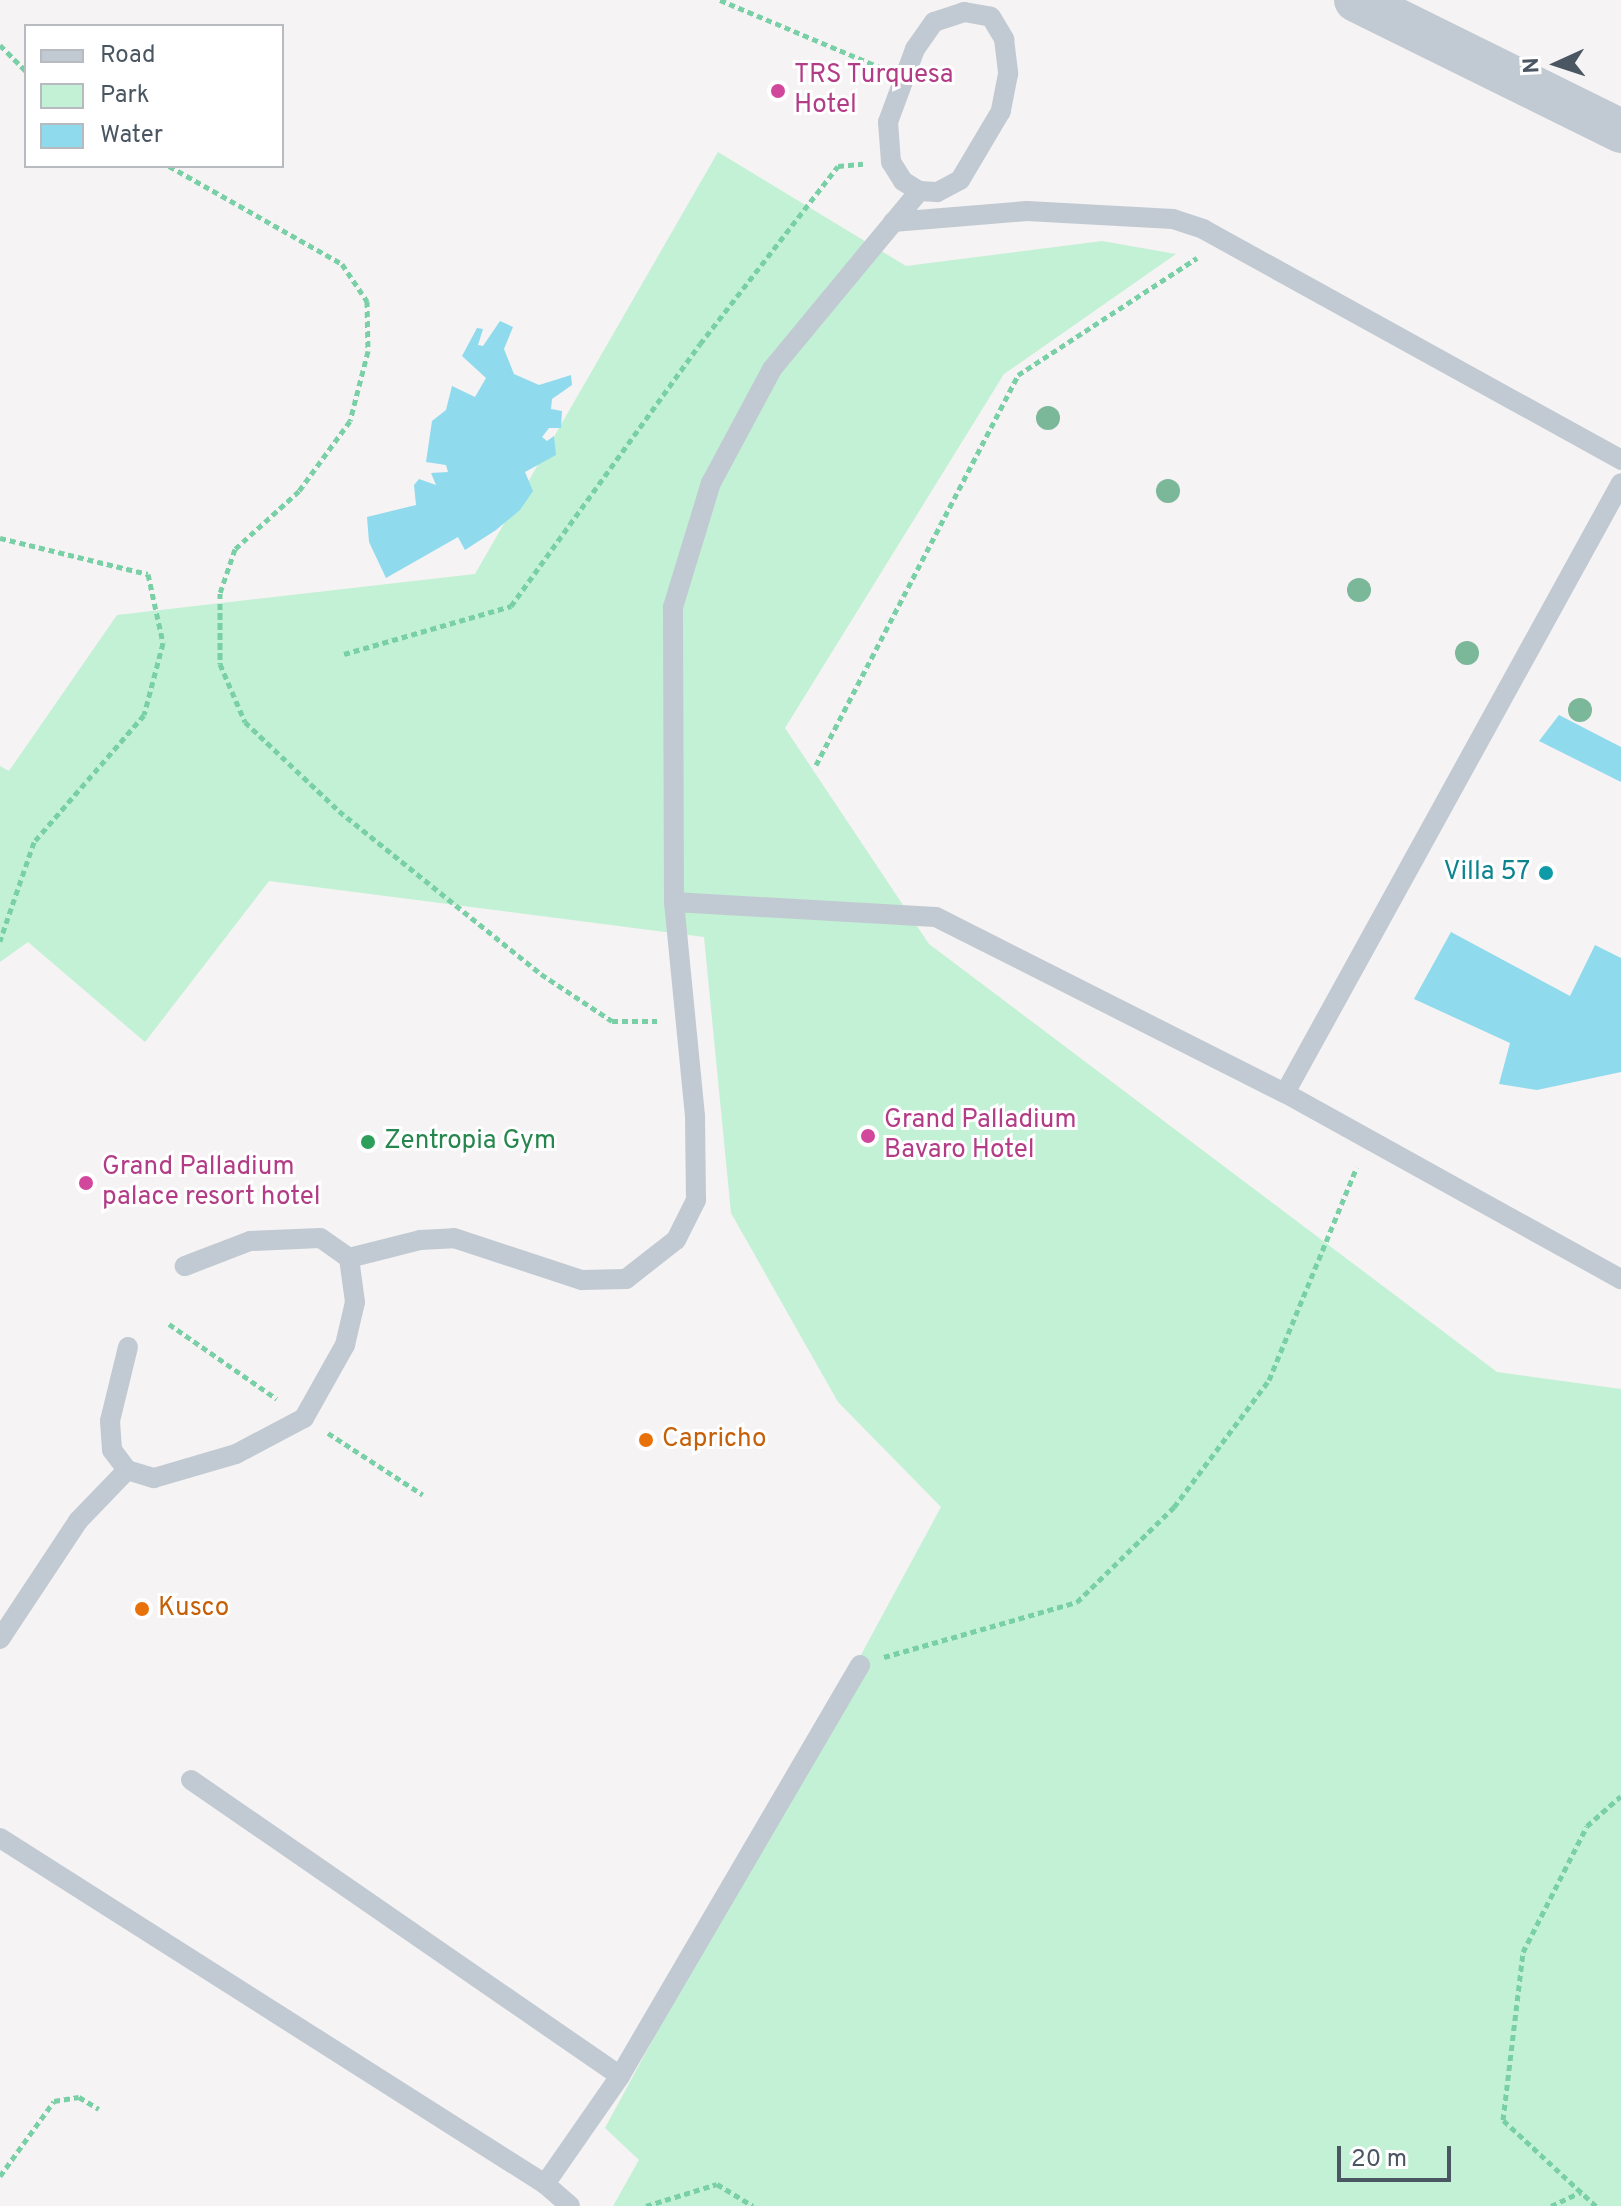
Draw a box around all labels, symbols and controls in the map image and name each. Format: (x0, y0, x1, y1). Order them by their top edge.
legend (24, 24, 284, 168)
north arrow (1517, 24, 1597, 104)
text: Road (100, 41, 156, 71)
text: N (1519, 57, 1546, 74)
place label: TRS Turquesa Hotel (794, 60, 954, 122)
text: Park (100, 81, 150, 111)
marker: TRS Turquesa Hotel (769, 82, 787, 100)
text: Water (100, 121, 163, 151)
place label: Villa 57 (1444, 857, 1530, 889)
marker: Villa 57 (1537, 864, 1555, 882)
place label: Grand Palladium Bavaro Hotel (884, 1105, 1077, 1166)
place label: Zentropia Gym (384, 1126, 556, 1158)
marker: Grand Palladium Bavaro Hotel (859, 1127, 877, 1145)
marker: Zentropia Gym (359, 1133, 377, 1151)
place label: Grand Palladium palace resort hotel (102, 1152, 321, 1214)
marker: Grand Palladium palace resort hotel (77, 1174, 95, 1192)
place label: Capricho (662, 1424, 767, 1456)
marker: Capricho (637, 1431, 655, 1449)
place label: Kusco (158, 1593, 229, 1625)
marker: Kusco (133, 1600, 151, 1618)
scale bar (1341, 2130, 1455, 2180)
text: 20 m (1351, 2145, 1407, 2175)

